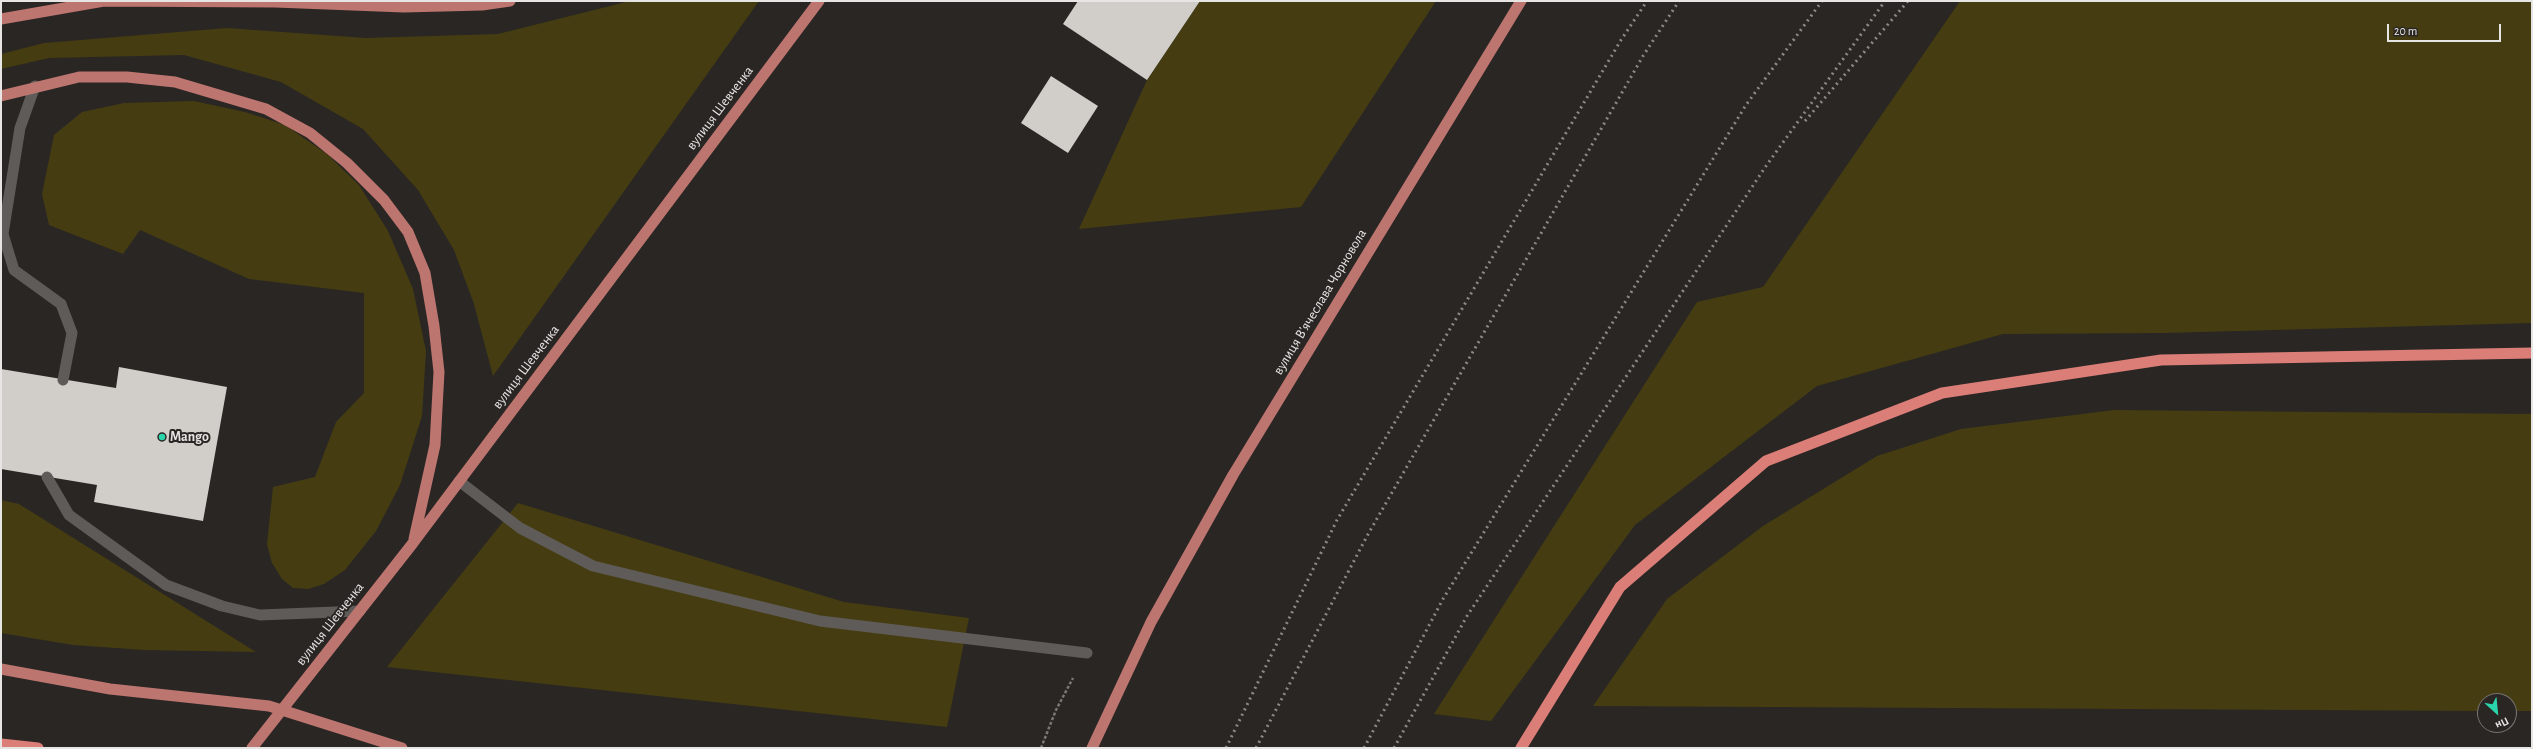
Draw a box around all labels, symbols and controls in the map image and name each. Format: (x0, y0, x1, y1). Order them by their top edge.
scale bar (2389, 16, 2503, 42)
text: 20 m (2394, 25, 2417, 37)
street label: вулиця Шевченка (683, 63, 757, 153)
street label: вулиця Вʼячеслава Чорновола (1270, 226, 1370, 378)
street label: вулиця Шевченка (489, 322, 563, 412)
place label: Mango (170, 429, 209, 445)
marker: Mango (157, 432, 167, 442)
street label: вулиця Шевченка (292, 579, 368, 669)
north arrow (2477, 693, 2517, 733)
text: Пн (2494, 715, 2511, 731)

